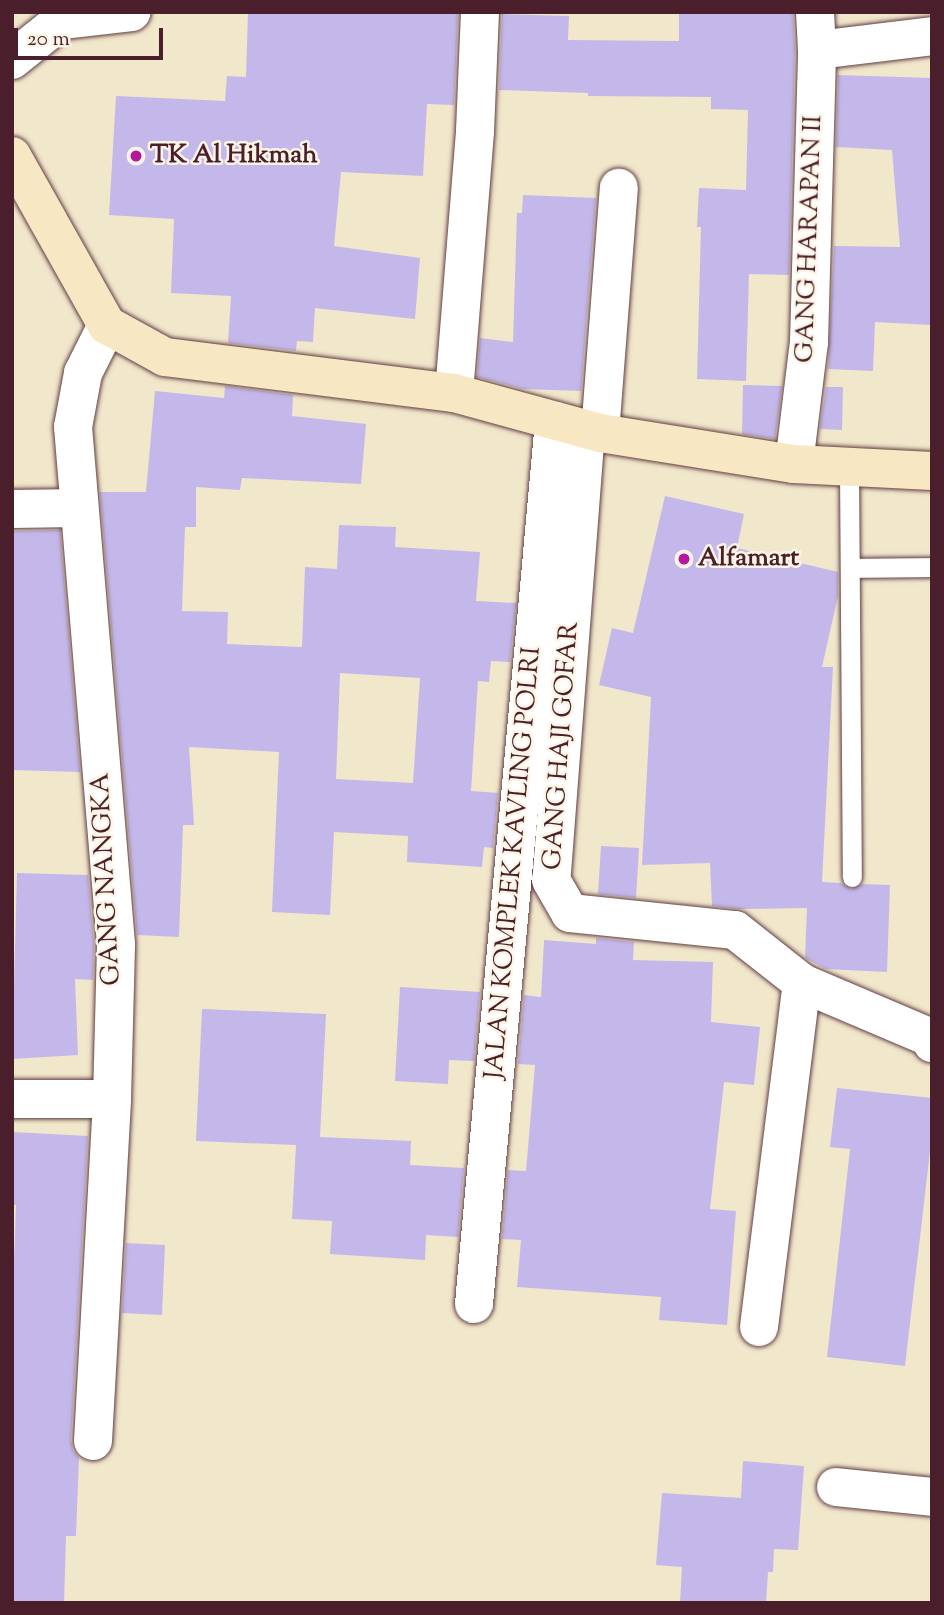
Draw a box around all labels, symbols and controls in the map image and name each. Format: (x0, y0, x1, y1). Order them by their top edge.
scale bar (18, 14, 166, 58)
text: 20 m (27, 25, 70, 55)
street label: GANG HARAPAN II (790, 114, 830, 364)
place label: TK Al Hikmah (150, 140, 317, 172)
marker: TK Al Hikmah (128, 148, 144, 164)
place label: Alfamart (698, 543, 799, 575)
marker: Alfamart (676, 551, 692, 567)
street label: GANG HAJI GOFAR (538, 621, 586, 871)
street label: JALAN KOMPLEK KAVLING POLRI (480, 645, 548, 1081)
street label: GANG NANGKA (86, 772, 128, 986)

